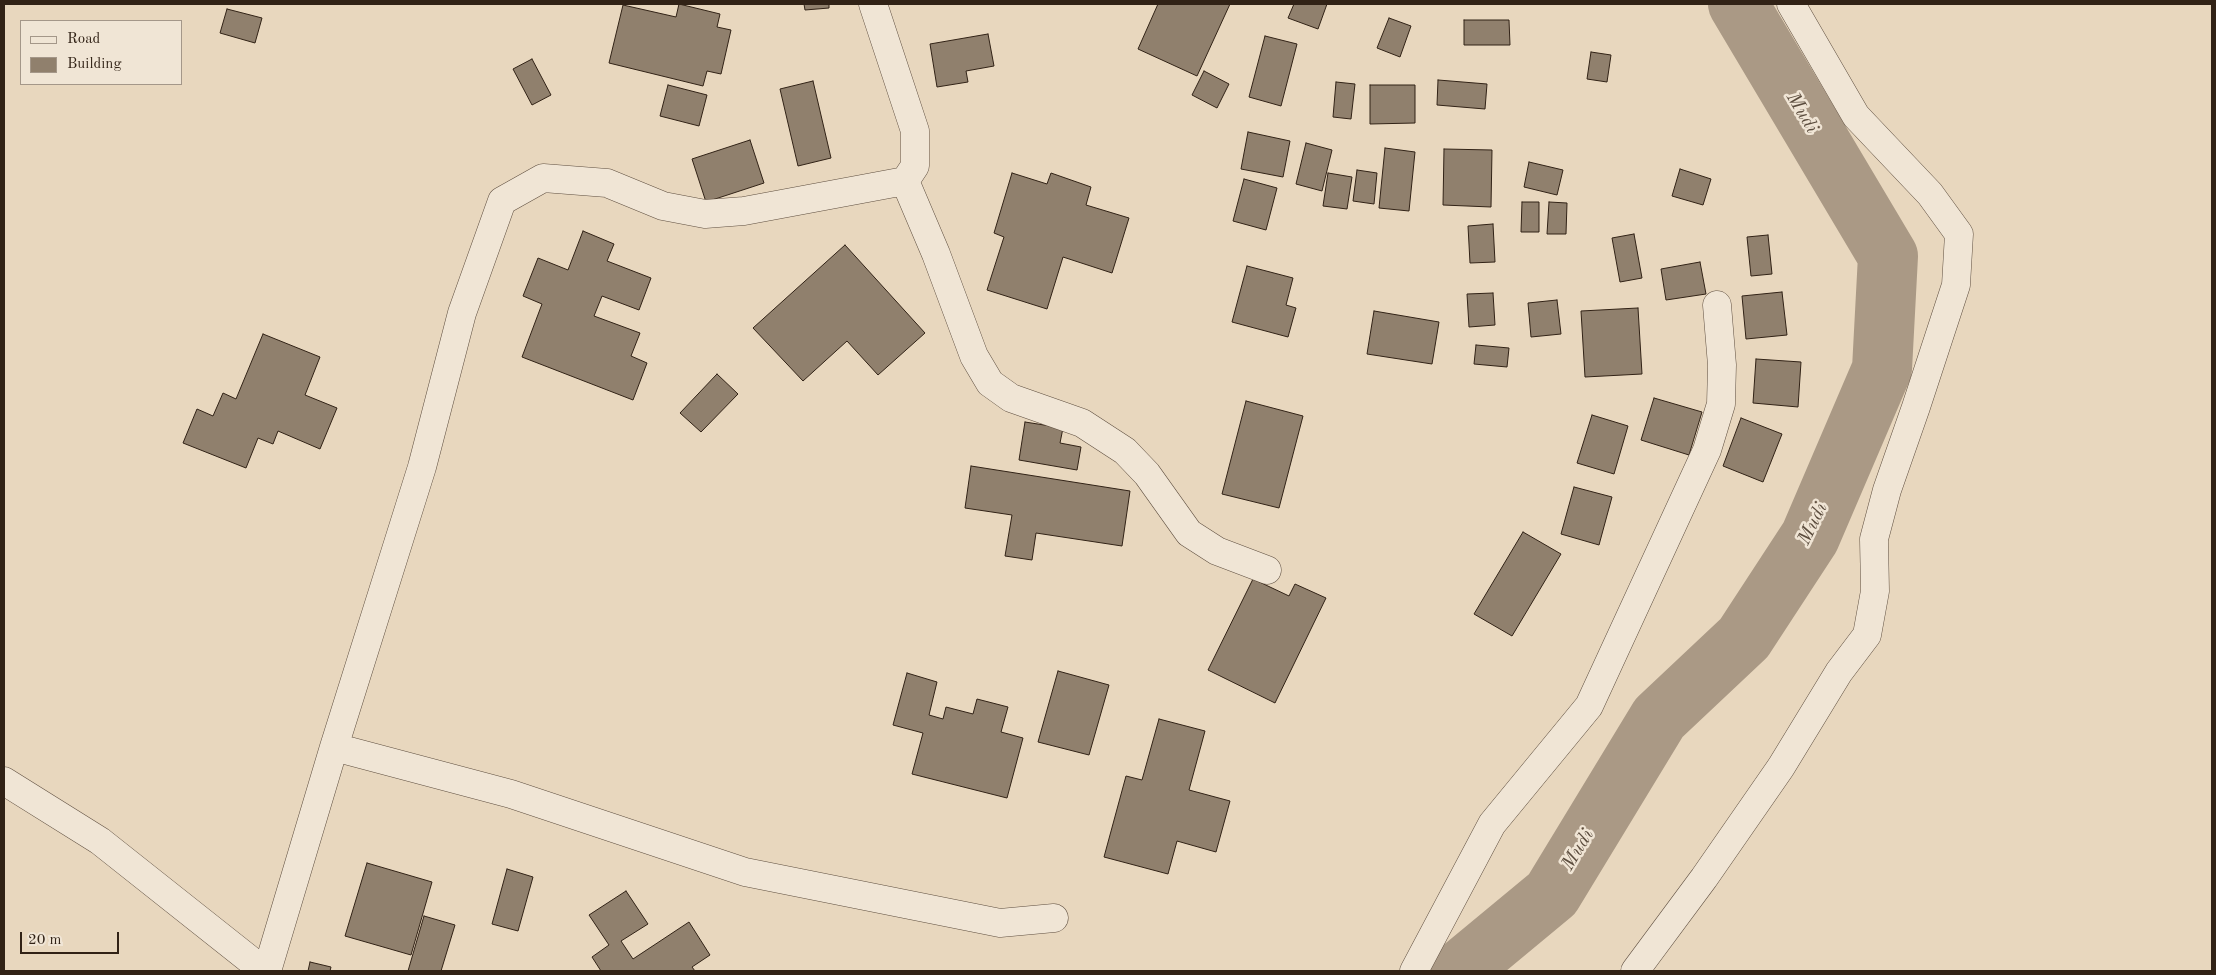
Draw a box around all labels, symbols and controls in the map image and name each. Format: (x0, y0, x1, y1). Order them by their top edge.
legend (20, 20, 182, 85)
text: Road (67, 32, 100, 47)
text: Building (67, 57, 122, 72)
water label: Mudi (1781, 88, 1823, 138)
water label: Mudi (1793, 499, 1833, 549)
water label: Mudi (1557, 825, 1599, 875)
scale bar (22, 922, 121, 954)
text: 20 m (28, 933, 62, 948)

